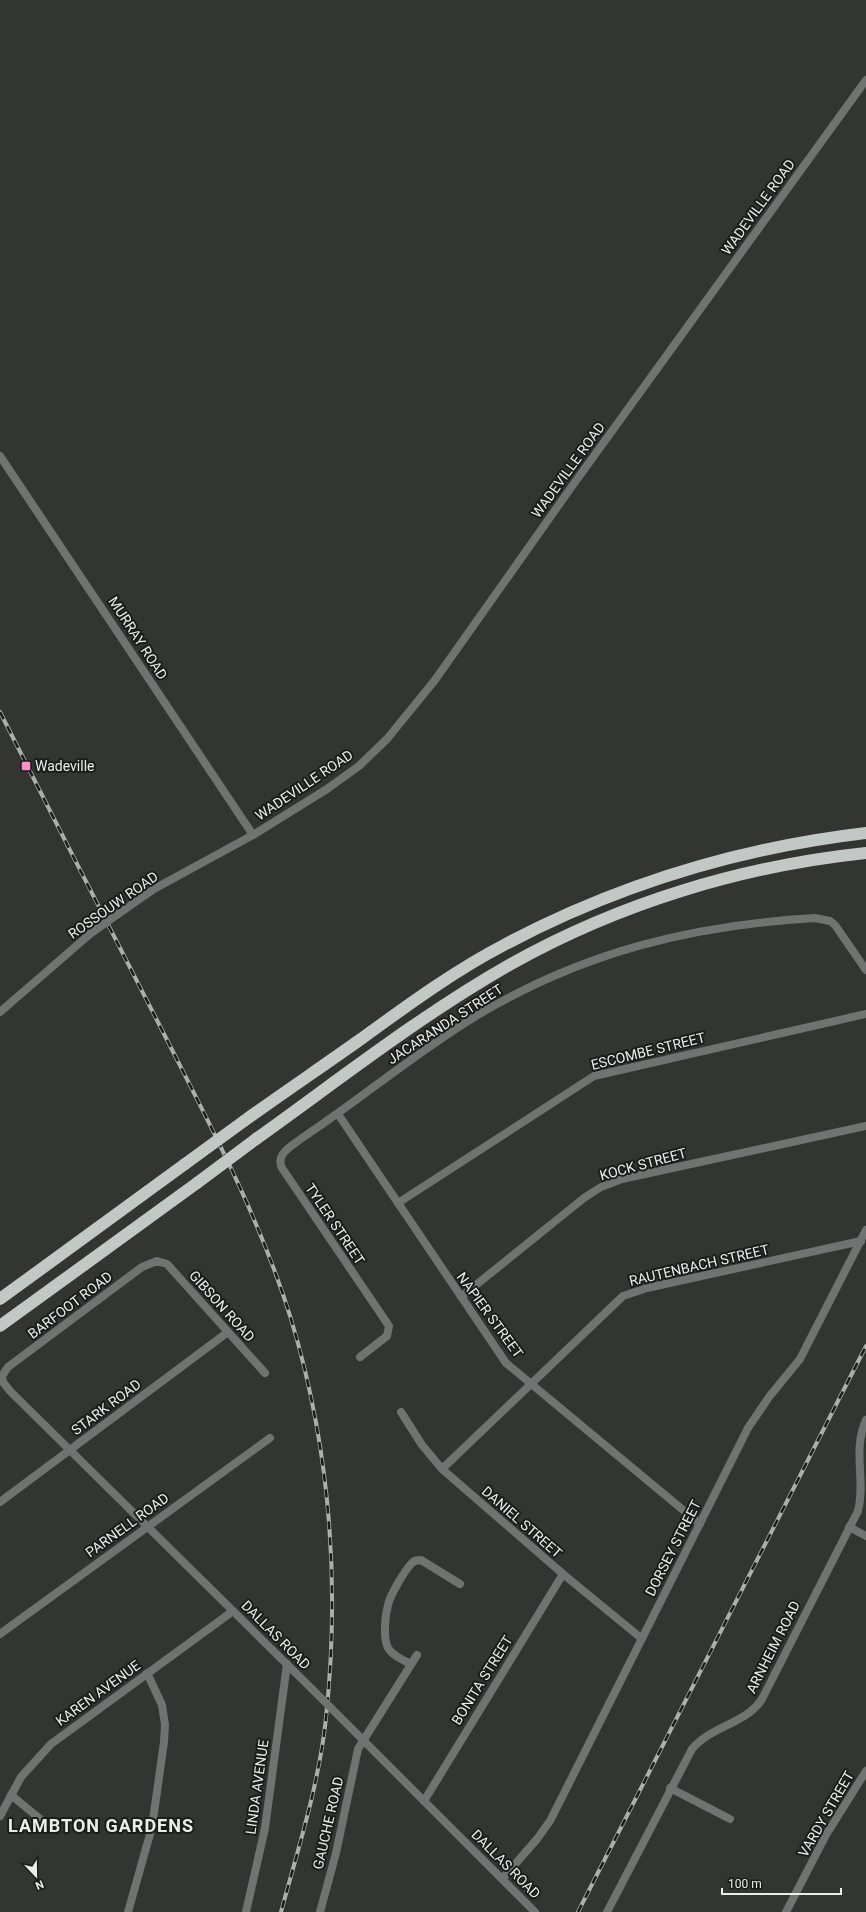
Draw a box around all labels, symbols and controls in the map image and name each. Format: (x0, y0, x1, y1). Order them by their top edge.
street label: WADEVILLE ROAD (718, 156, 798, 258)
street label: WADEVILLE ROAD (528, 419, 608, 521)
street label: MURRAY ROAD (105, 594, 171, 682)
street label: WADEVILLE ROAD (252, 746, 356, 824)
place label: Wadeville (35, 758, 94, 774)
marker: Wadeville (20, 760, 32, 772)
street label: ROSSOUW ROAD (65, 868, 161, 942)
street label: JACARANDA STREET (384, 980, 506, 1067)
street label: ESCOMBE STREET (589, 1029, 707, 1073)
street label: KOCK STREET (598, 1145, 689, 1183)
street label: TYLER STREET (302, 1180, 368, 1268)
street label: RAUTENBACH STREET (627, 1241, 771, 1289)
street label: GIBSON ROAD (186, 1267, 258, 1345)
street label: BARFOOT ROAD (25, 1268, 115, 1342)
street label: NAPIER STREET (454, 1269, 527, 1361)
street label: STARK ROAD (68, 1376, 144, 1438)
street label: DANIEL STREET (479, 1483, 566, 1561)
street label: PARNELL ROAD (82, 1490, 172, 1560)
street label: DORSEY STREET (642, 1497, 704, 1599)
street label: DALLAS ROAD (238, 1597, 314, 1673)
street label: ARNHEIM ROAD (743, 1598, 803, 1696)
street label: BONITA STREET (448, 1632, 516, 1728)
street label: KAREN AVENUE (53, 1657, 143, 1729)
street label: LINDA AVENUE (242, 1739, 272, 1835)
street label: VARDY STREET (795, 1768, 857, 1860)
street label: GAUCHE ROAD (310, 1775, 346, 1871)
district label: LAMBTON GARDENS (8, 1815, 194, 1836)
street label: DALLAS ROAD (468, 1826, 544, 1902)
north arrow (16, 1856, 56, 1896)
scale bar (722, 1870, 841, 1896)
text: N (33, 1877, 46, 1892)
text: 100 m (728, 1877, 762, 1891)

